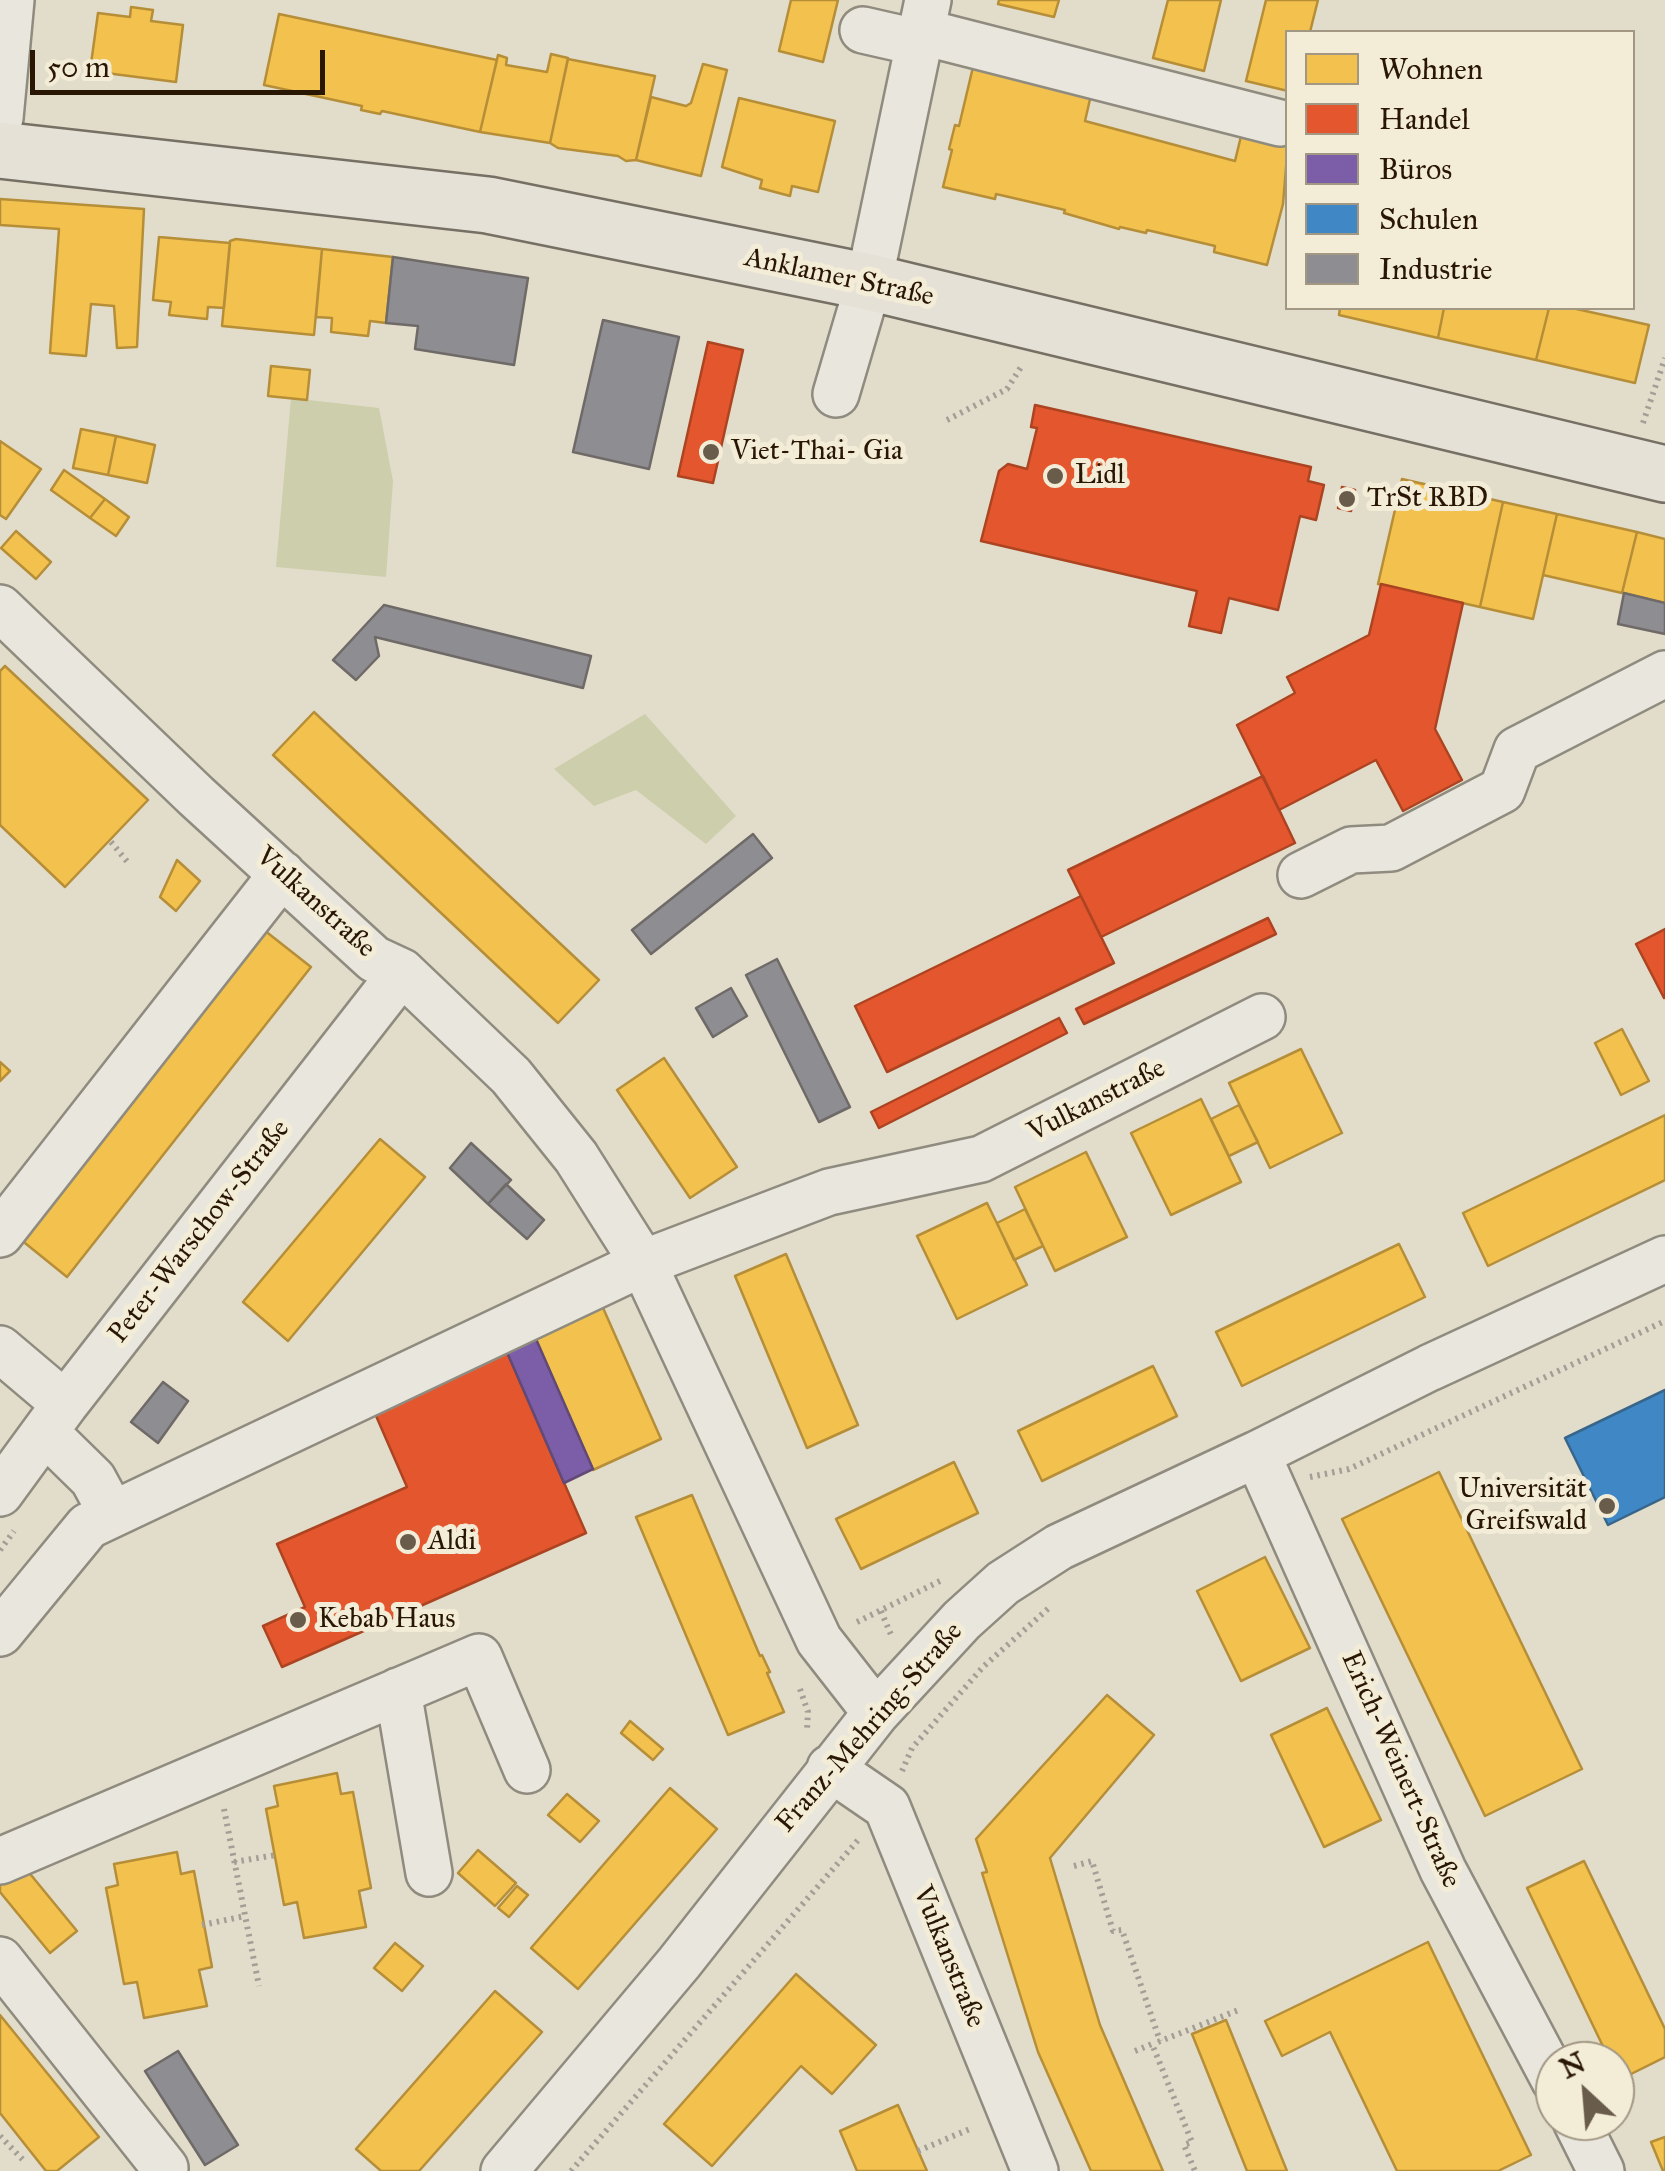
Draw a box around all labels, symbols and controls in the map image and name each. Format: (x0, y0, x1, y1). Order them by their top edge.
scale bar (35, 30, 330, 92)
legend (1285, 30, 1635, 310)
text: 50 m (47, 49, 110, 85)
text: Wohnen (1379, 51, 1483, 87)
text: Handel (1379, 101, 1470, 137)
text: Büros (1379, 151, 1452, 187)
text: Schulen (1379, 201, 1478, 237)
street label: Anklamer Straße (741, 242, 937, 314)
text: Industrie (1379, 251, 1493, 287)
place label: Viet-Thai- Gia (731, 435, 903, 469)
marker: Viet-Thai- Gia (700, 441, 722, 463)
place label: Lidl (1075, 459, 1125, 493)
marker: Lidl (1044, 465, 1066, 487)
place label: TrSt RBD (1367, 482, 1488, 516)
marker: TrSt RBD (1336, 488, 1358, 510)
street label: Vulkanstraße (248, 840, 382, 966)
street label: Vulkanstraße (1023, 1052, 1171, 1150)
street label: Peter-Warschow-Straße (102, 1114, 298, 1350)
place label: Universität Greifswald (1458, 1473, 1587, 1539)
marker: Universität Greifswald (1596, 1495, 1618, 1517)
place label: Aldi (428, 1525, 476, 1559)
marker: Aldi (397, 1531, 419, 1553)
place label: Kebab Haus (318, 1603, 455, 1637)
marker: Kebab Haus (287, 1609, 309, 1631)
street label: Franz-Mehring-Straße (770, 1616, 970, 1840)
street label: Erich-Weinert-Straße (1333, 1647, 1467, 1893)
street label: Vulkanstraße (904, 1881, 992, 2033)
north arrow (1535, 2041, 1635, 2141)
text: N (1554, 2044, 1591, 2086)

